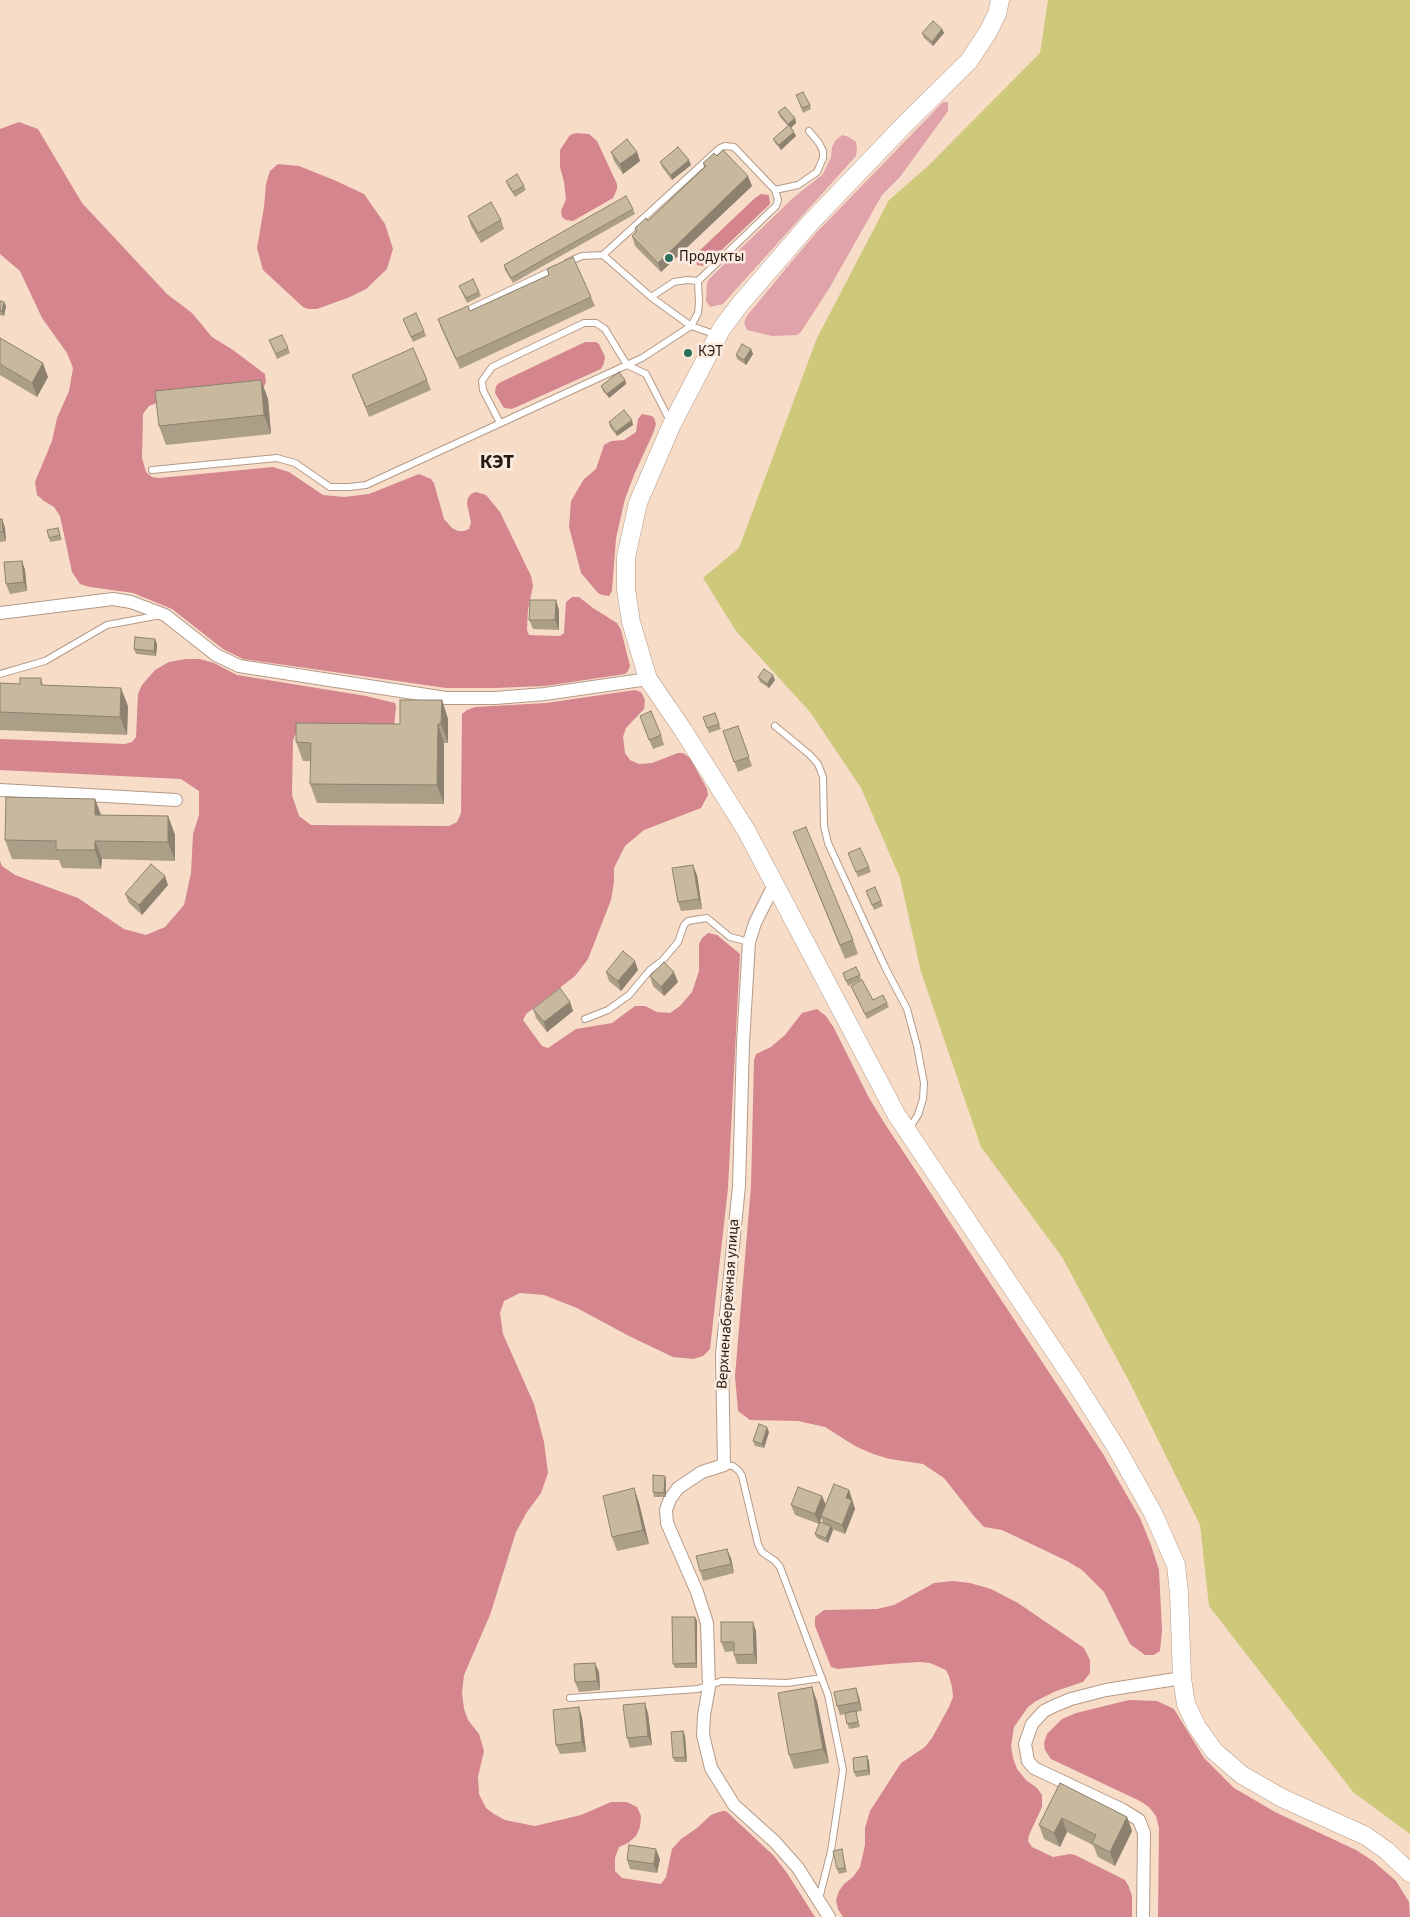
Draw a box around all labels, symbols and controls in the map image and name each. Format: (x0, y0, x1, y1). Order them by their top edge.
place label: Продукты (679, 249, 744, 267)
marker: Продукты (663, 252, 675, 264)
place label: КЭТ (698, 344, 723, 362)
marker: КЭТ (682, 347, 694, 359)
district label: КЭТ (480, 452, 514, 476)
street label: Верхненабережная улица (714, 1218, 744, 1390)

